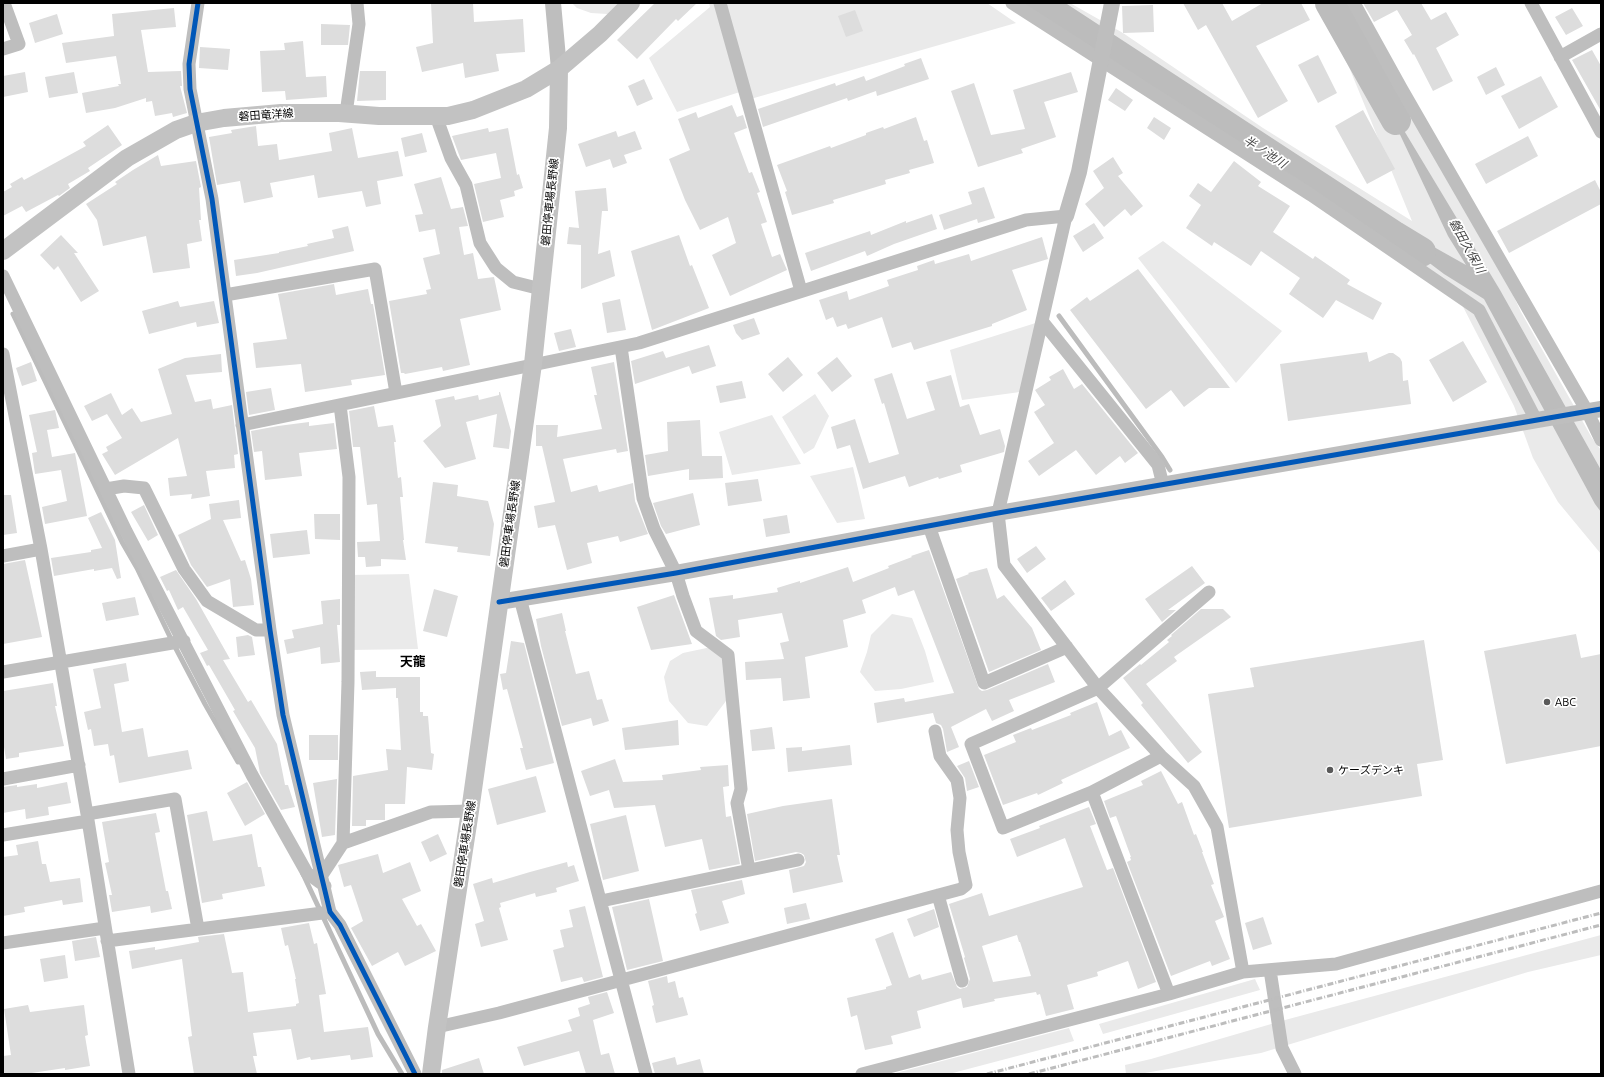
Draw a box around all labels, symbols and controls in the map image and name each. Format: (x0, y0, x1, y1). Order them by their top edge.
street label: 磐田竜洋線 (238, 106, 294, 124)
water label: 半ノ池川 (1241, 133, 1289, 171)
street label: 磐田停車場長野線 (539, 158, 561, 246)
water label: 磐田久保川 (1446, 216, 1488, 276)
street label: 磐田停車場長野線 (497, 480, 523, 568)
district label: 天龍 (400, 654, 426, 670)
place label: ABC (1555, 695, 1576, 709)
marker: ABC (1542, 697, 1552, 707)
place label: ケーズデンキ (1338, 763, 1404, 777)
marker: ケーズデンキ (1325, 765, 1335, 775)
street label: 磐田停車場長野線 (452, 800, 478, 888)

